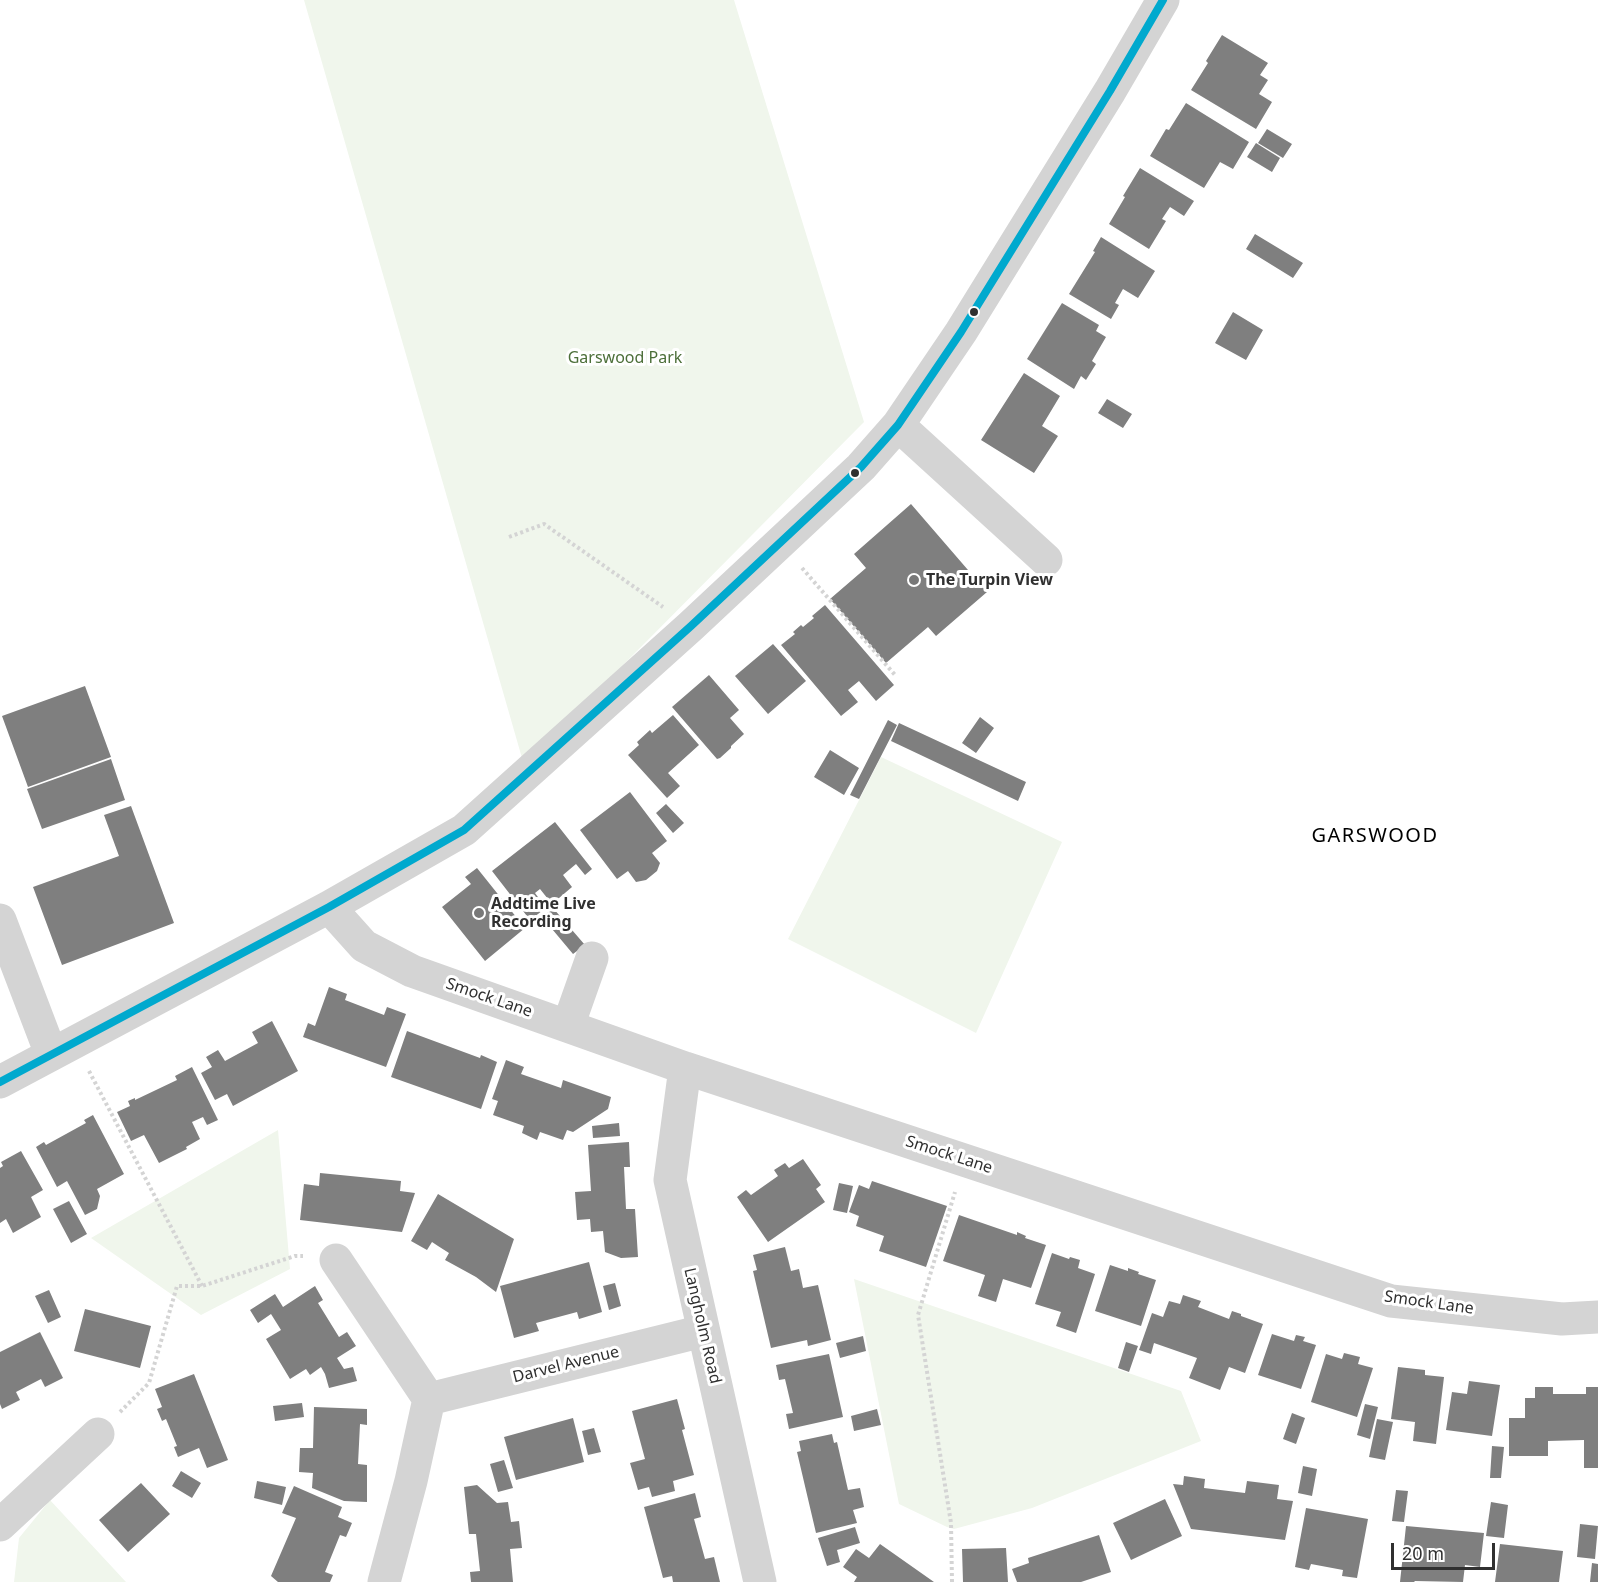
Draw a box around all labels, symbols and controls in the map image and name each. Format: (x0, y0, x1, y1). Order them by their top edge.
unlabelled marker (968, 306, 980, 318)
park label: Garswood Park (568, 348, 682, 368)
unlabelled marker (849, 467, 861, 479)
place label: The Turpin View (926, 570, 1053, 590)
marker: The Turpin View (907, 573, 921, 587)
district label: GARSWOOD (1312, 824, 1438, 848)
place label: Addtime Live Recording (491, 894, 596, 932)
marker: Addtime Live Recording (472, 906, 486, 920)
street label: Smock Lane (443, 974, 535, 1022)
street label: Smock Lane (903, 1132, 995, 1178)
street label: Langholm Road (679, 1266, 725, 1386)
street label: Smock Lane (1383, 1287, 1475, 1319)
street label: Darvel Avenue (511, 1343, 621, 1387)
scale bar (1394, 1531, 1498, 1569)
text: 20 m (1402, 1541, 1444, 1565)

